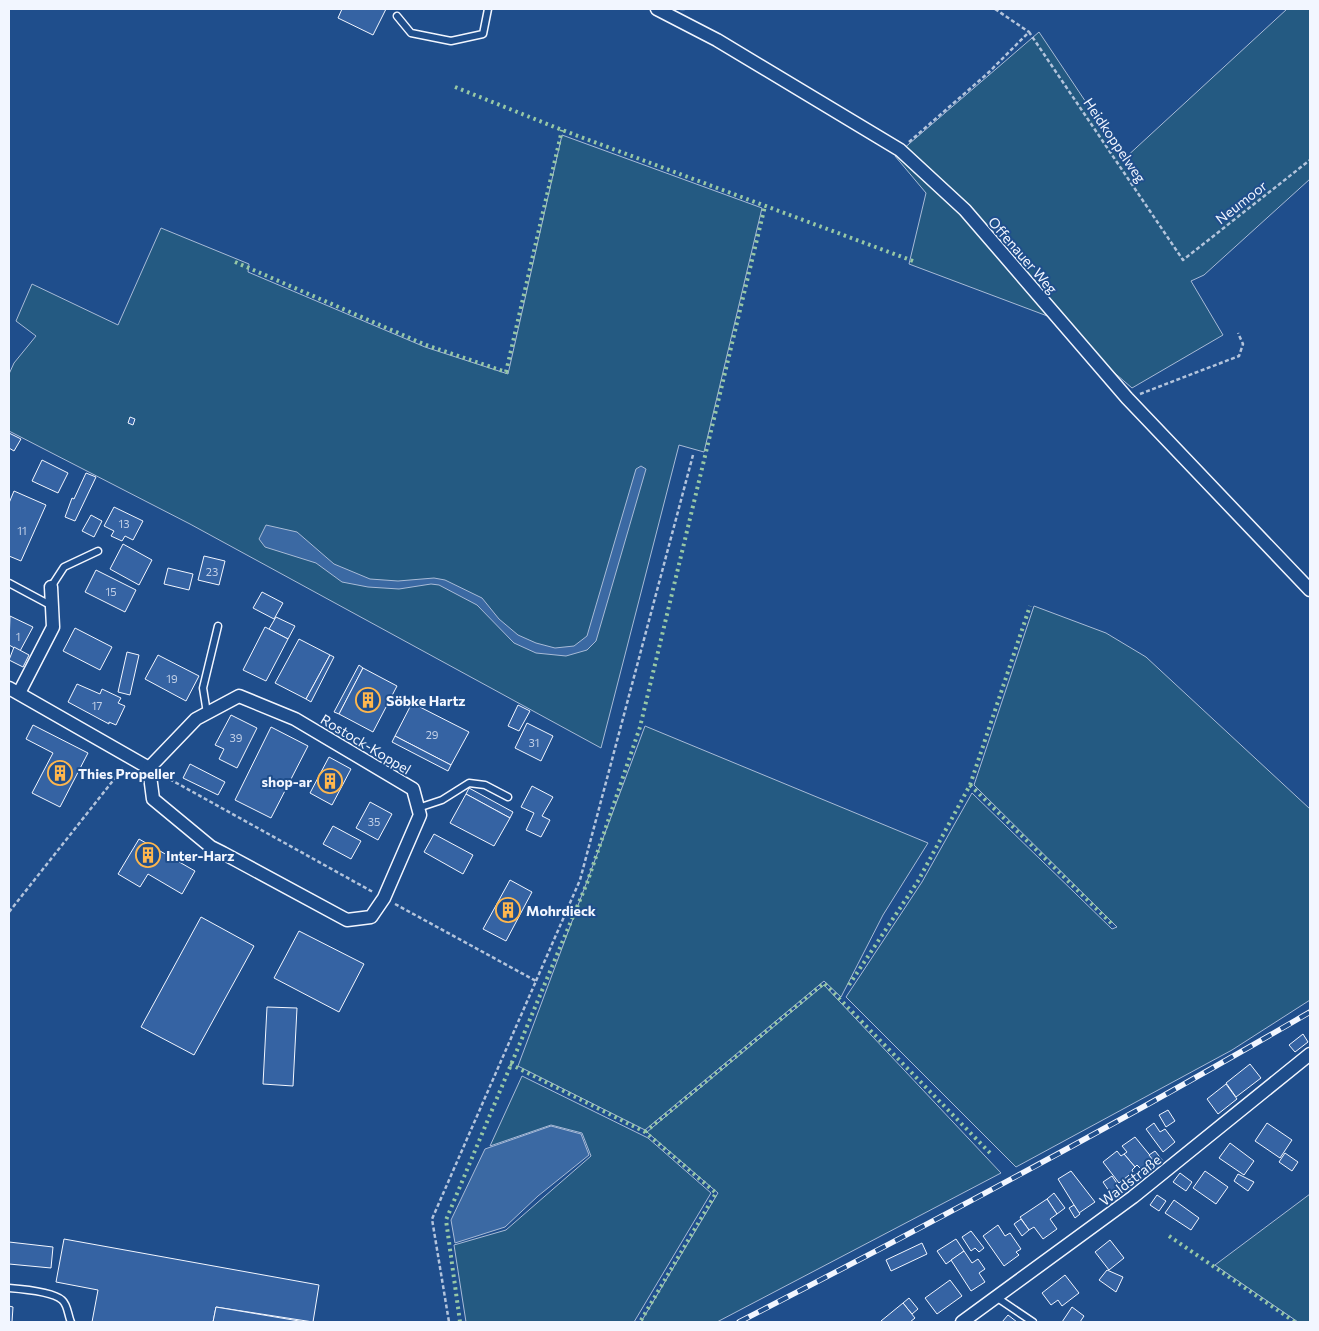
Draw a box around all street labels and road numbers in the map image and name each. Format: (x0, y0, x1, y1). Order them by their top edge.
street label: Heidkoppelweg (1080, 94, 1150, 186)
street label: Neumoor (1212, 176, 1270, 227)
street label: Offenauer Weg (985, 213, 1061, 297)
street label: Rostock-Koppel (318, 710, 414, 778)
street label: Waldstraße (1096, 1151, 1164, 1209)

